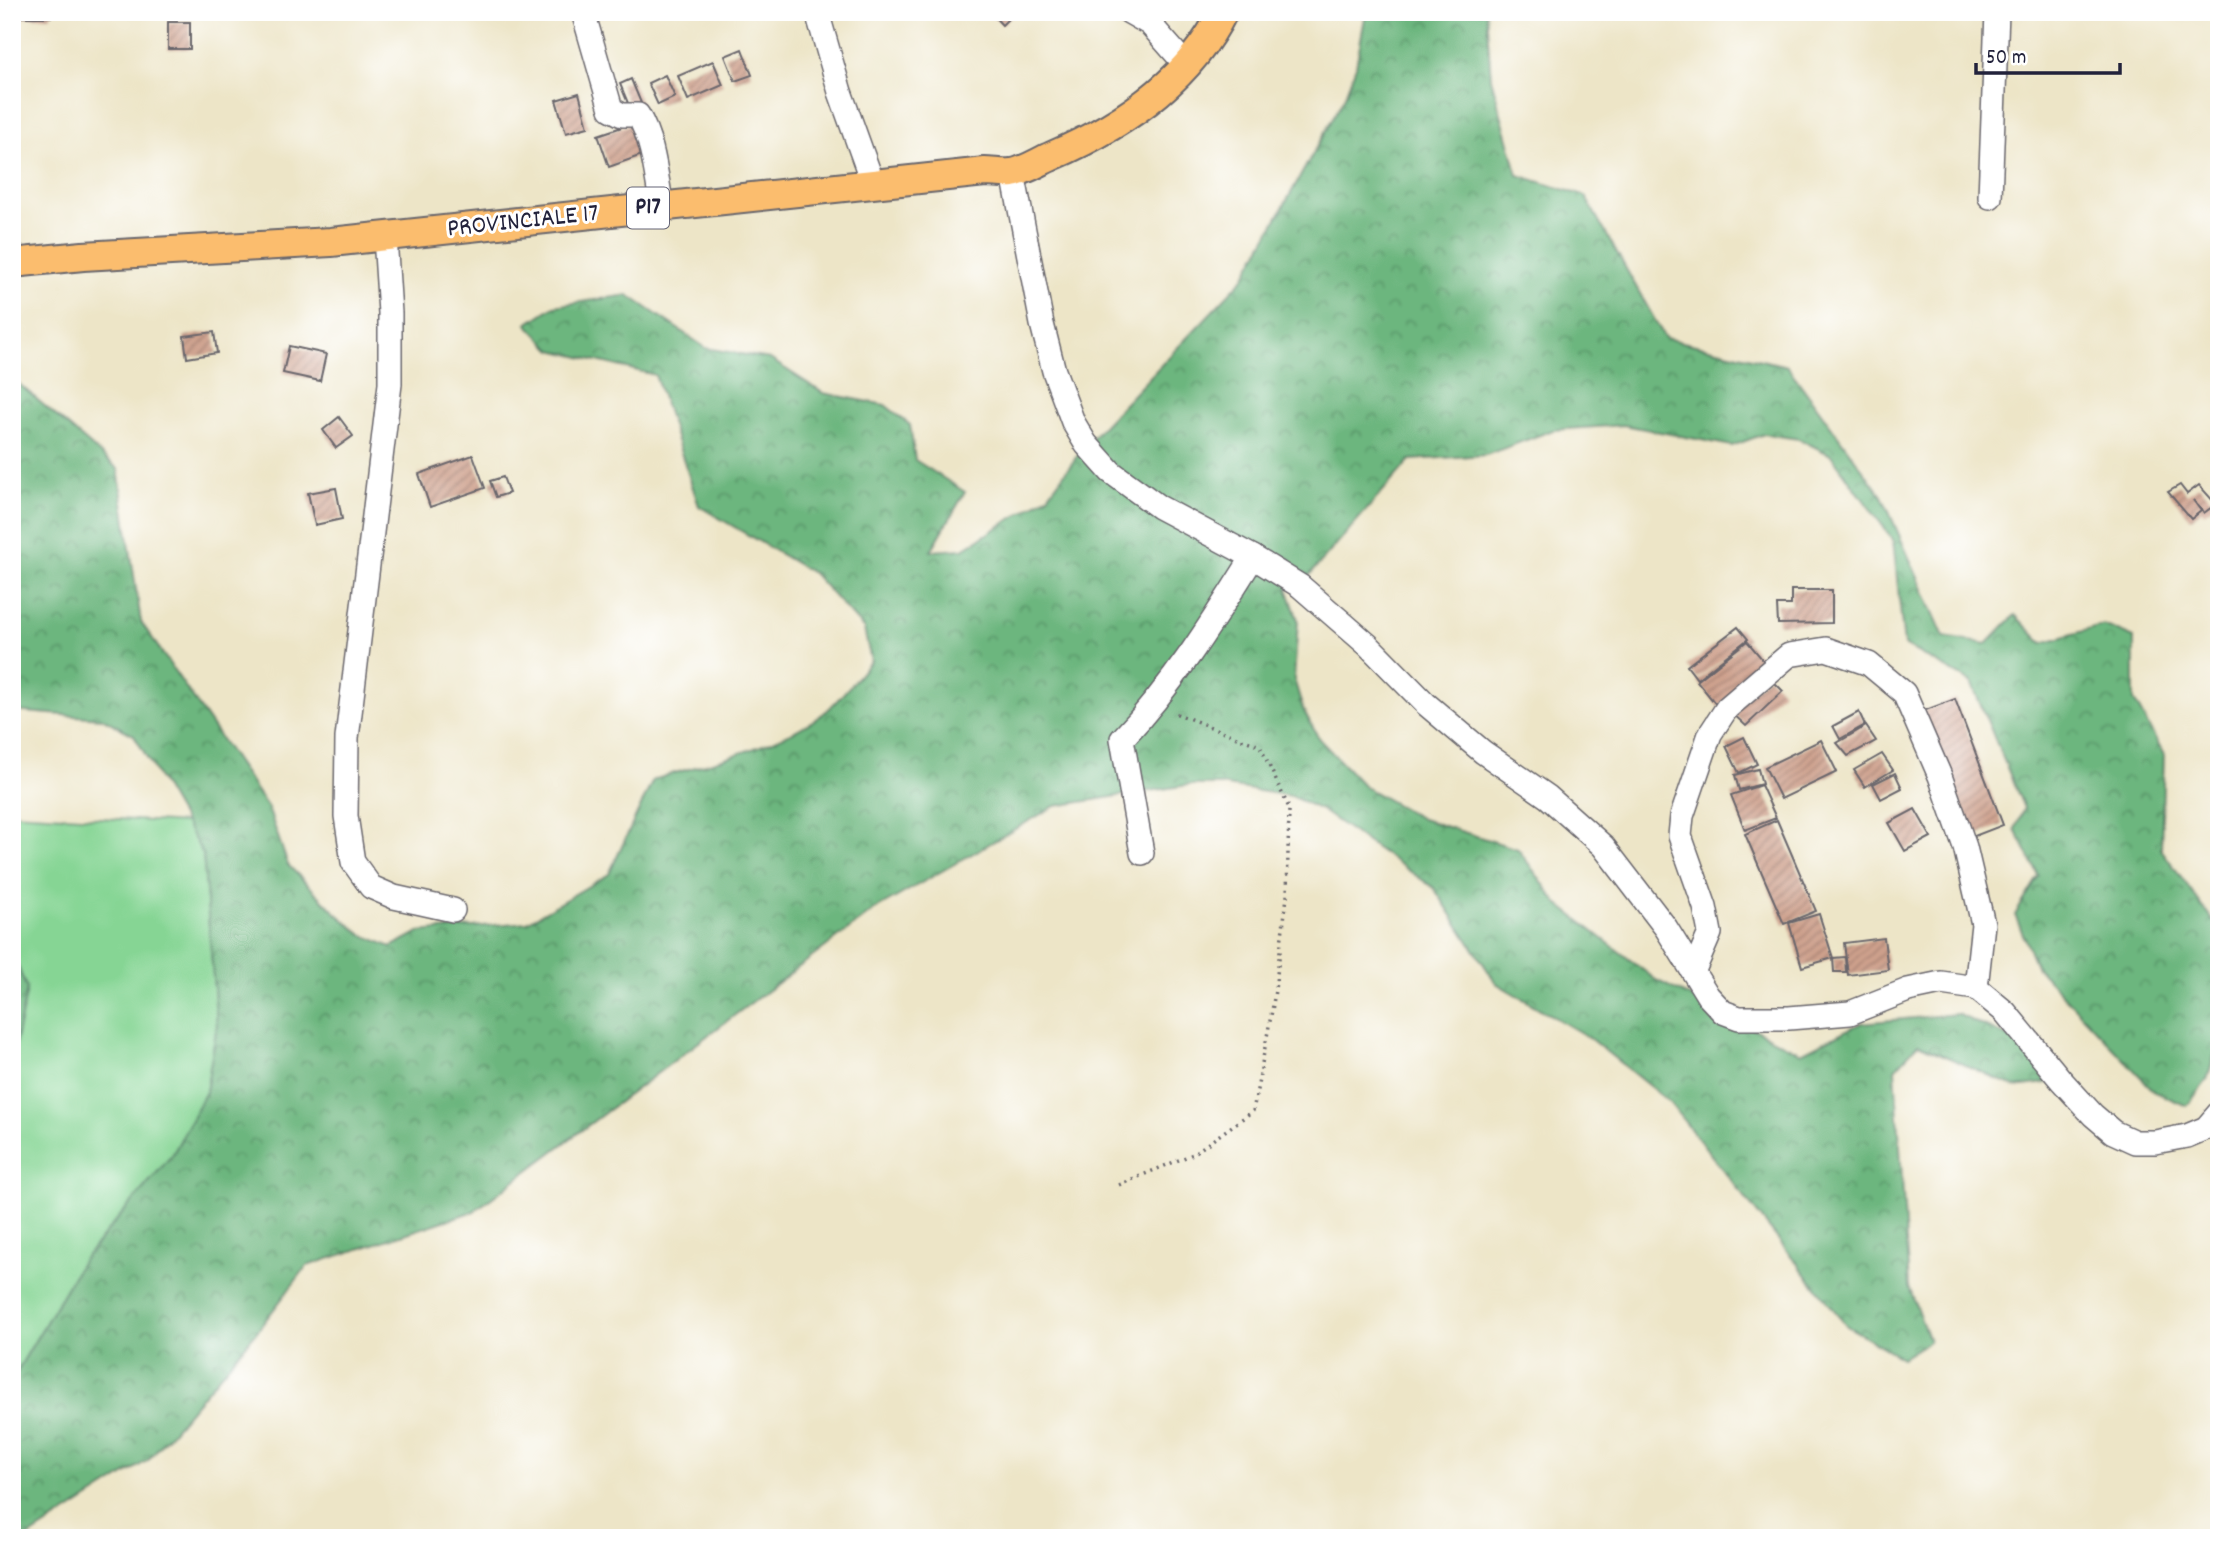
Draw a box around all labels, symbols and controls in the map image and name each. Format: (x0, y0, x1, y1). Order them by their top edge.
scale bar (1976, 32, 2119, 76)
text: 50 m (1986, 44, 2026, 74)
road number: P17 (627, 188, 669, 229)
street label: PROVINCIALE 17 (446, 196, 601, 248)

